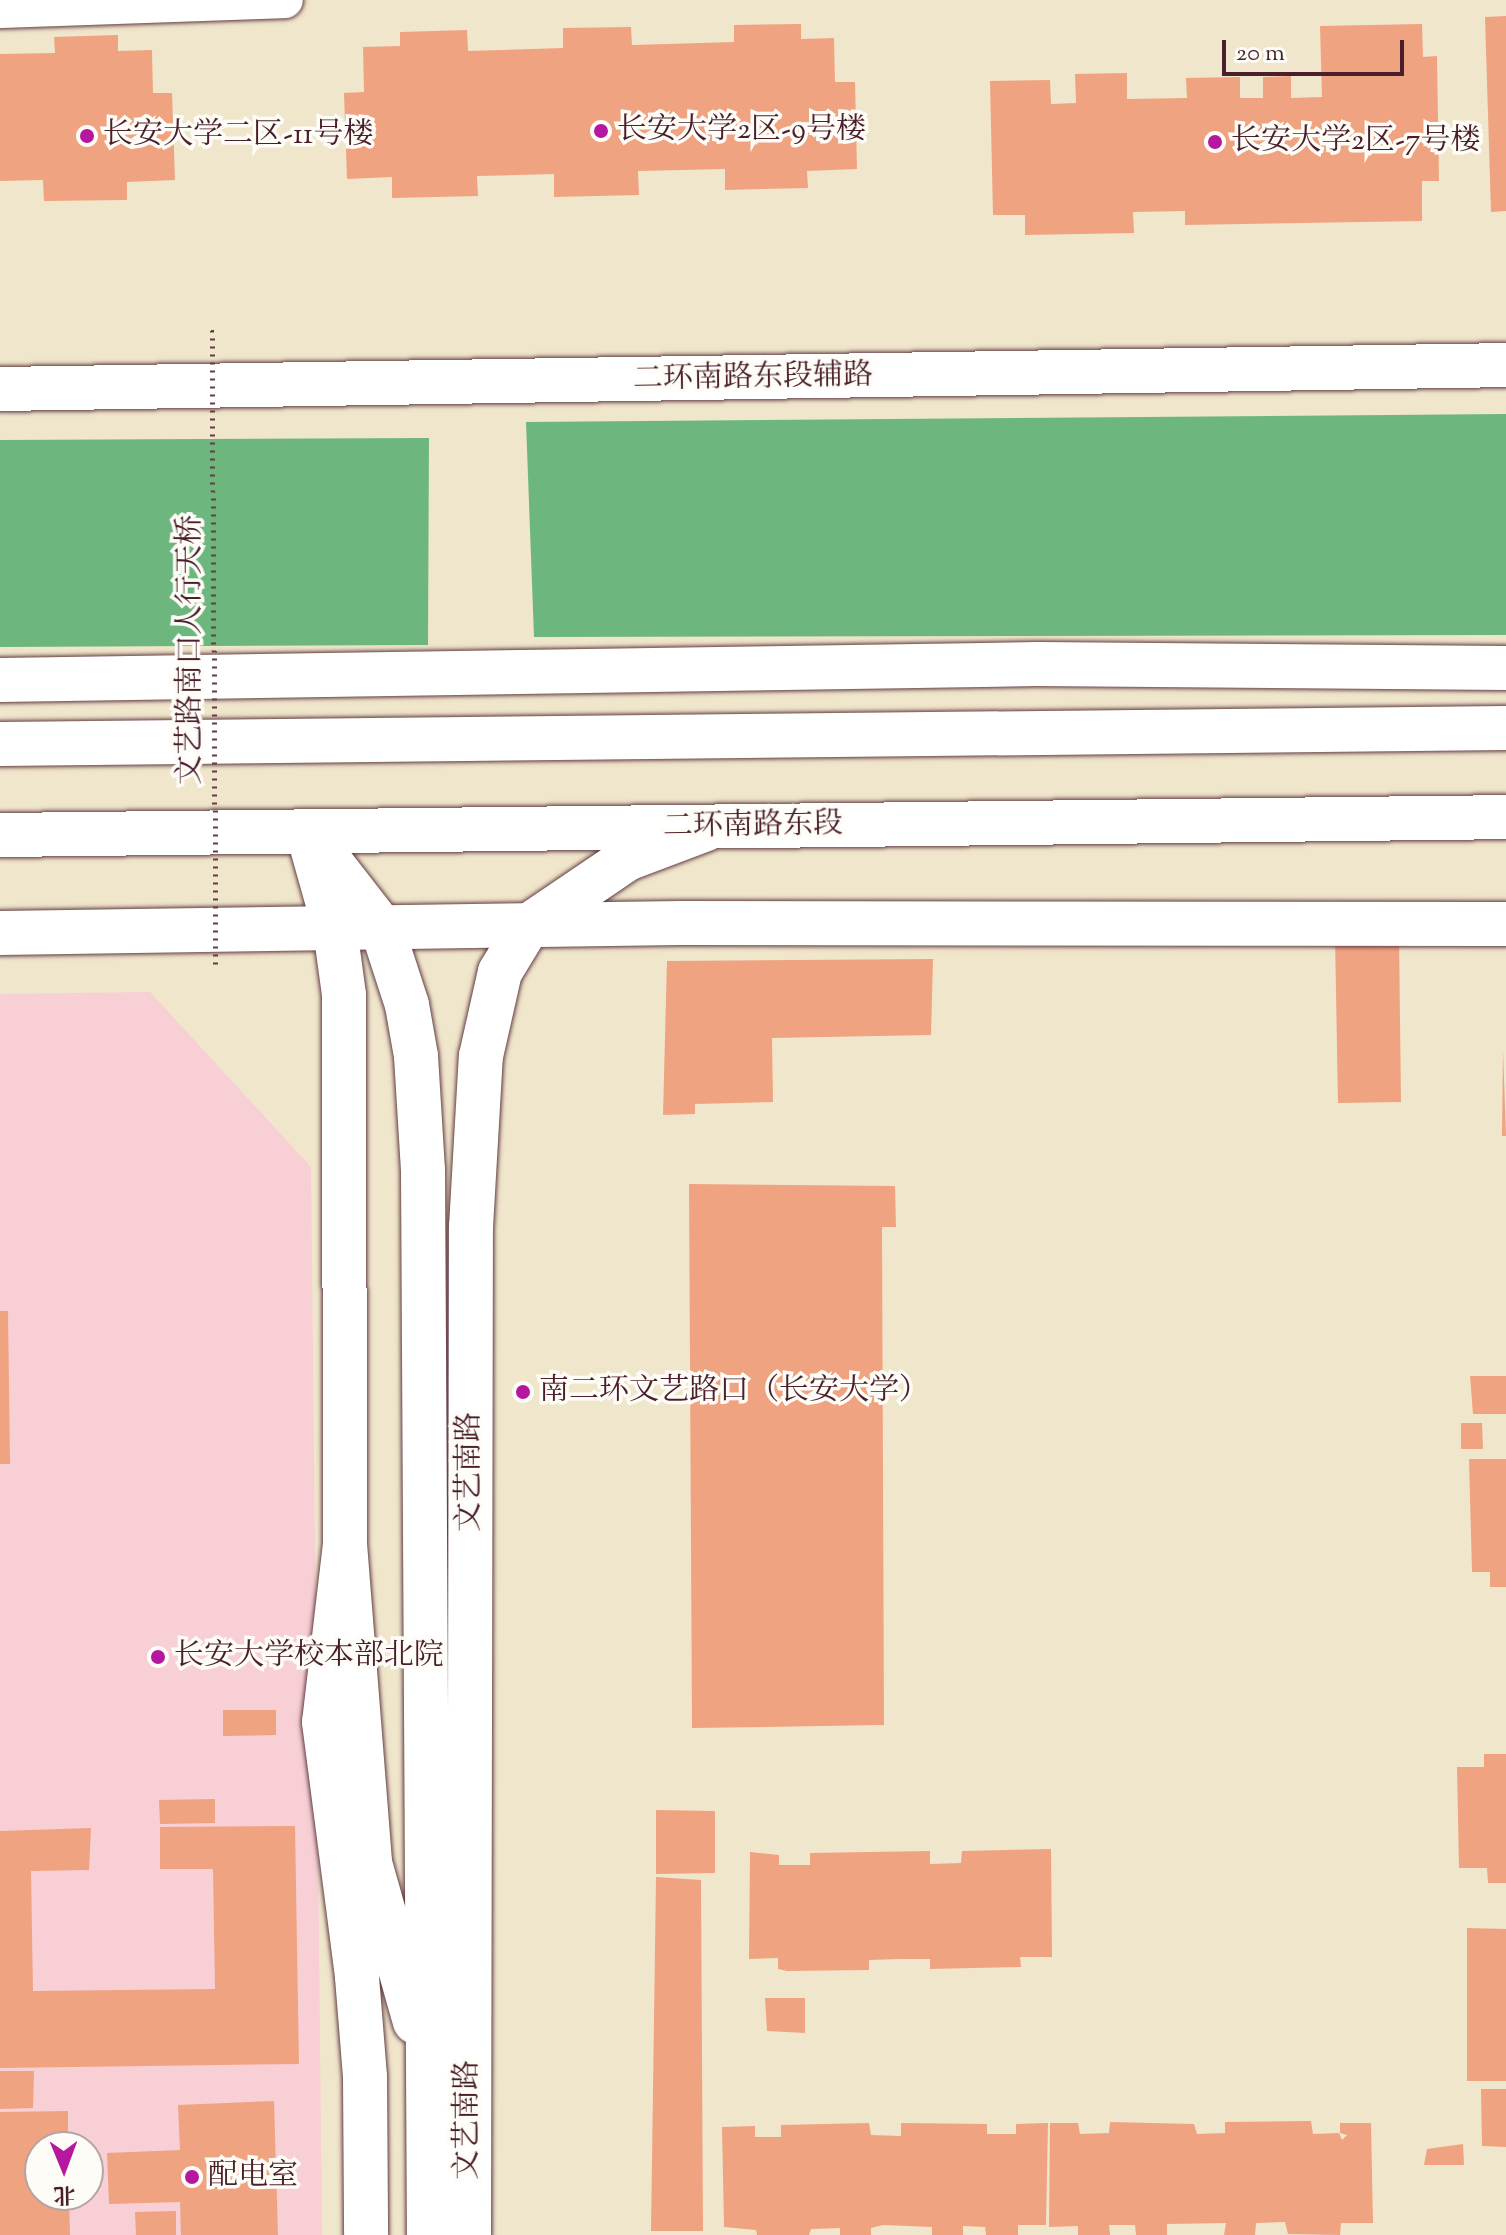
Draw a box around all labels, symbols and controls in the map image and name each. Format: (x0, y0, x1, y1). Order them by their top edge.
scale bar (1226, 24, 1408, 74)
text: 20 m (1236, 37, 1285, 71)
place label: 长安大学2区-9号楼 (617, 113, 866, 149)
place label: 长安大学二区-11号楼 (103, 118, 373, 154)
marker: 长安大学2区-9号楼 (592, 122, 610, 140)
place label: 长安大学2区-7号楼 (1231, 124, 1480, 160)
marker: 长安大学二区-11号楼 (78, 127, 96, 145)
marker: 长安大学2区-7号楼 (1206, 133, 1224, 151)
street label: 二环南路东段辅路 (633, 359, 873, 399)
street label: 文艺路南口人行天桥 (174, 515, 210, 785)
street label: 二环南路东段 (663, 807, 843, 847)
place label: 南二环文艺路口（长安大学） (539, 1374, 929, 1410)
marker: 南二环文艺路口（长安大学） (514, 1383, 532, 1401)
street label: 文艺南路 (453, 1412, 489, 1532)
place label: 长安大学校本部北院 (174, 1639, 444, 1675)
marker: 长安大学校本部北院 (149, 1648, 167, 1666)
street label: 文艺南路 (451, 2060, 487, 2180)
north arrow (24, 2131, 104, 2211)
place label: 配电室 (208, 2159, 298, 2195)
marker: 配电室 (183, 2168, 201, 2186)
text: 北 (53, 2177, 76, 2209)

